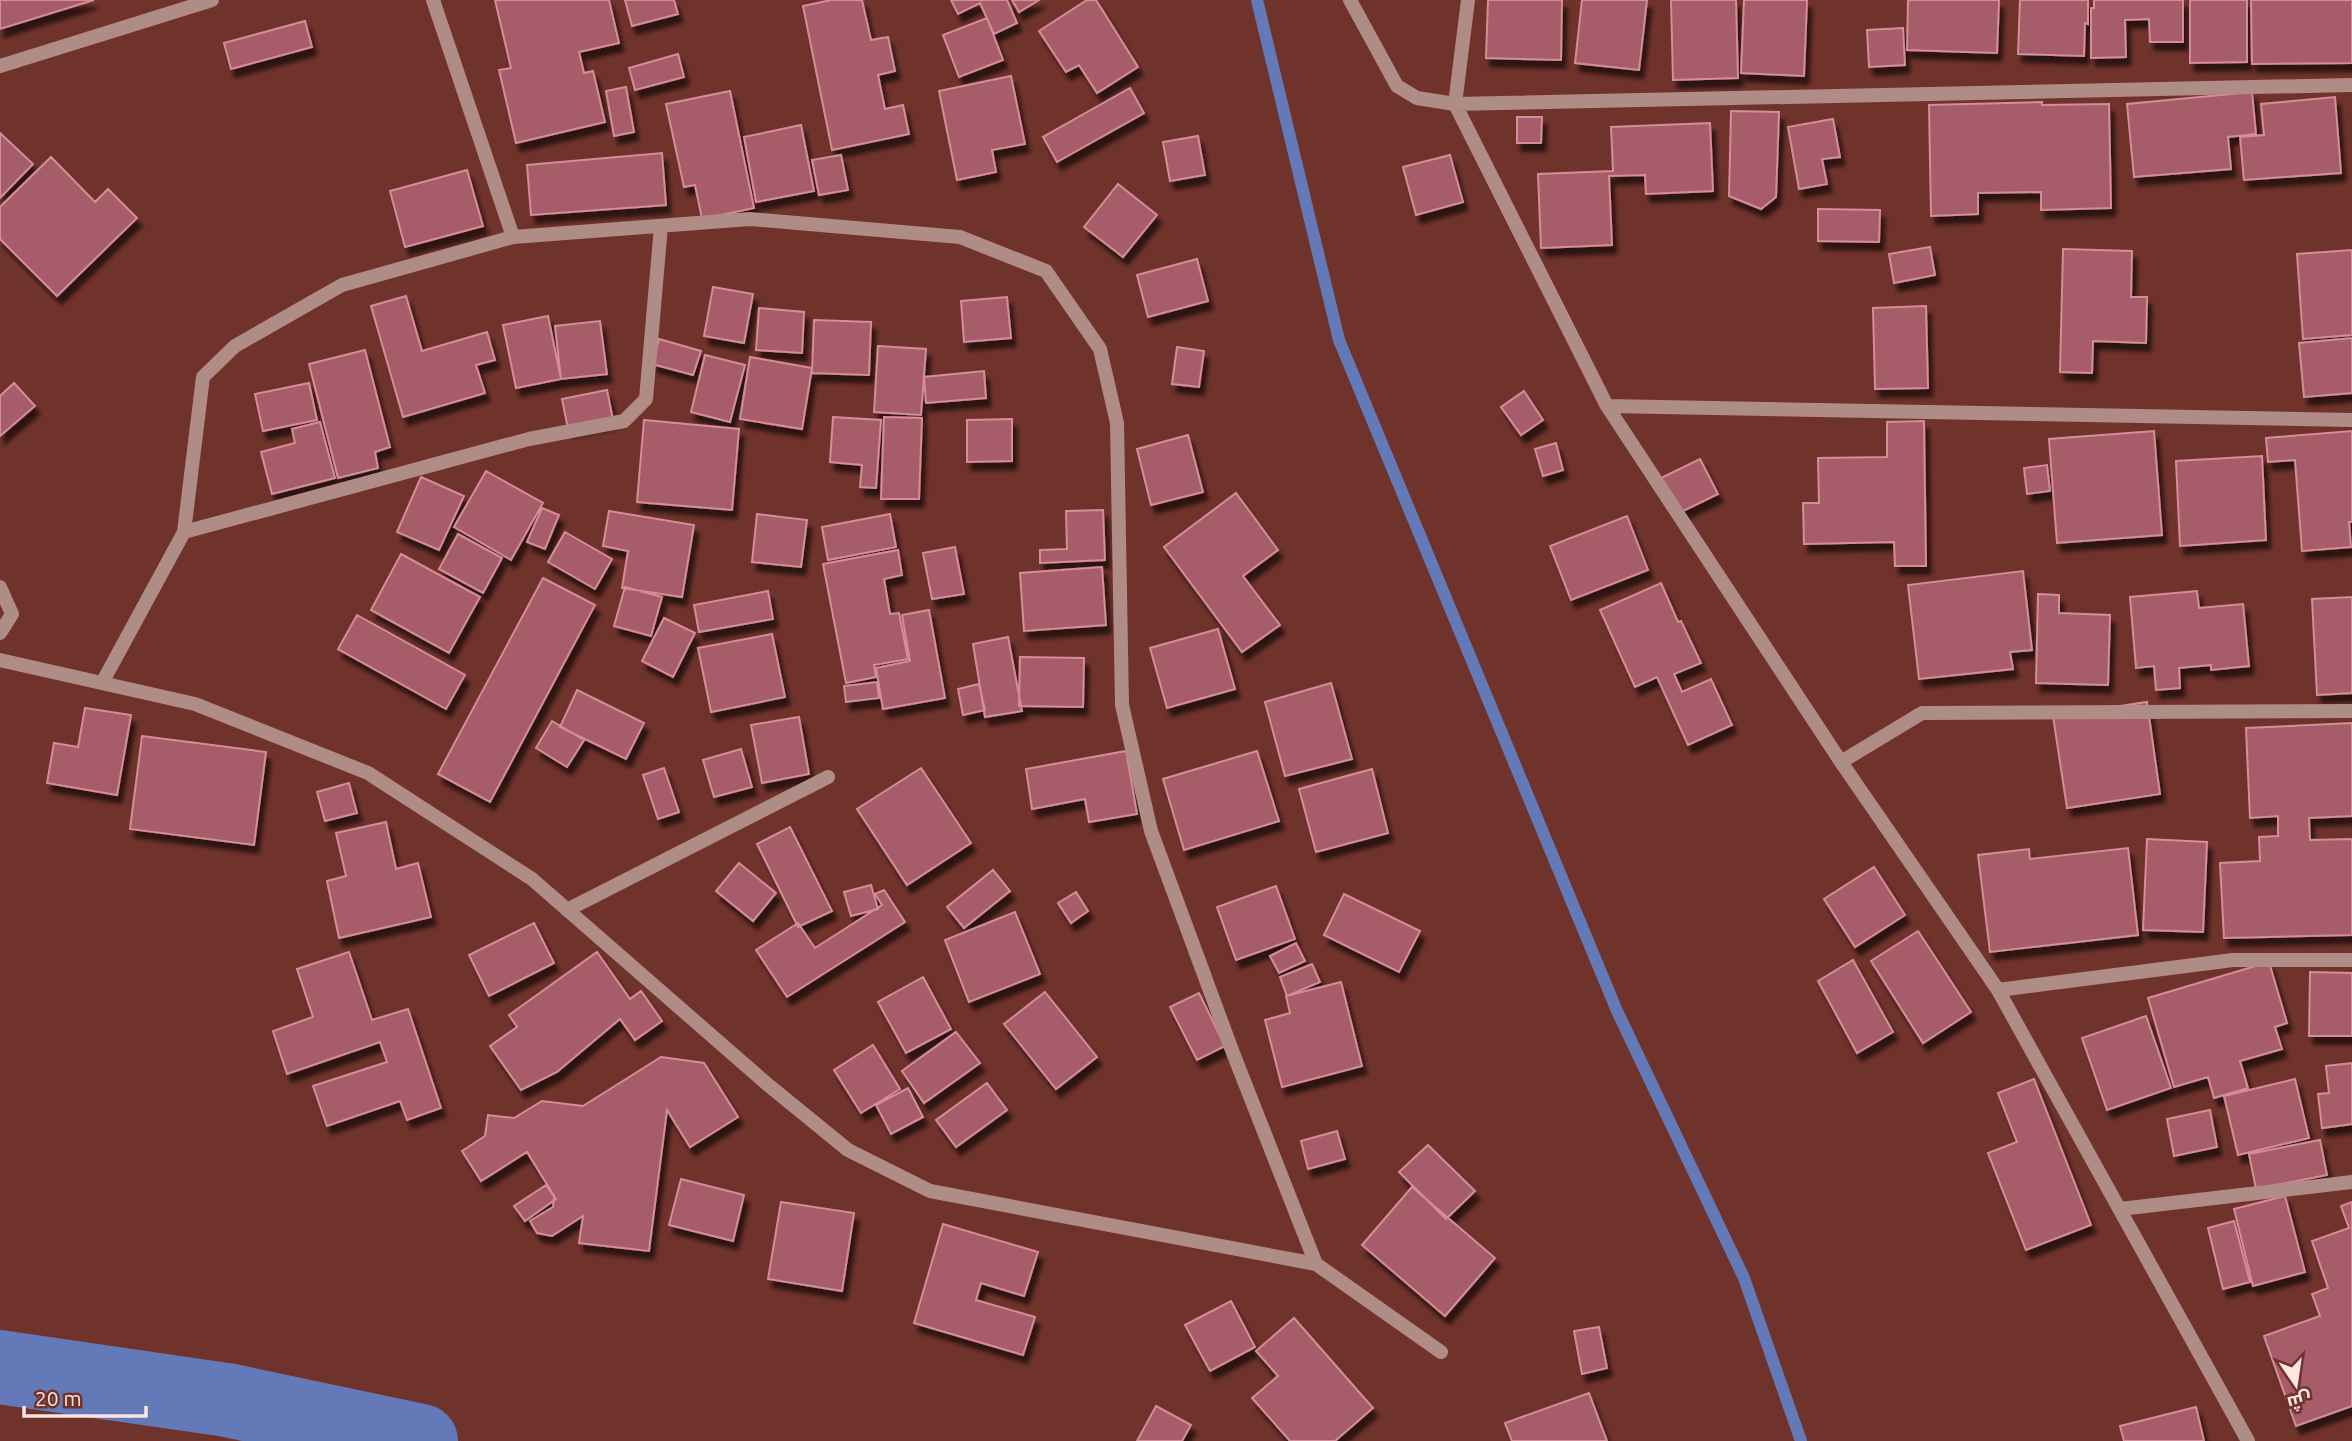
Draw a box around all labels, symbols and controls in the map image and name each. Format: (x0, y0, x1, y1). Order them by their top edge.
north arrow (2261, 1350, 2331, 1420)
scale bar (24, 1374, 147, 1418)
text: 20 m (35, 1386, 82, 1410)
text: ش (2285, 1387, 2314, 1415)

